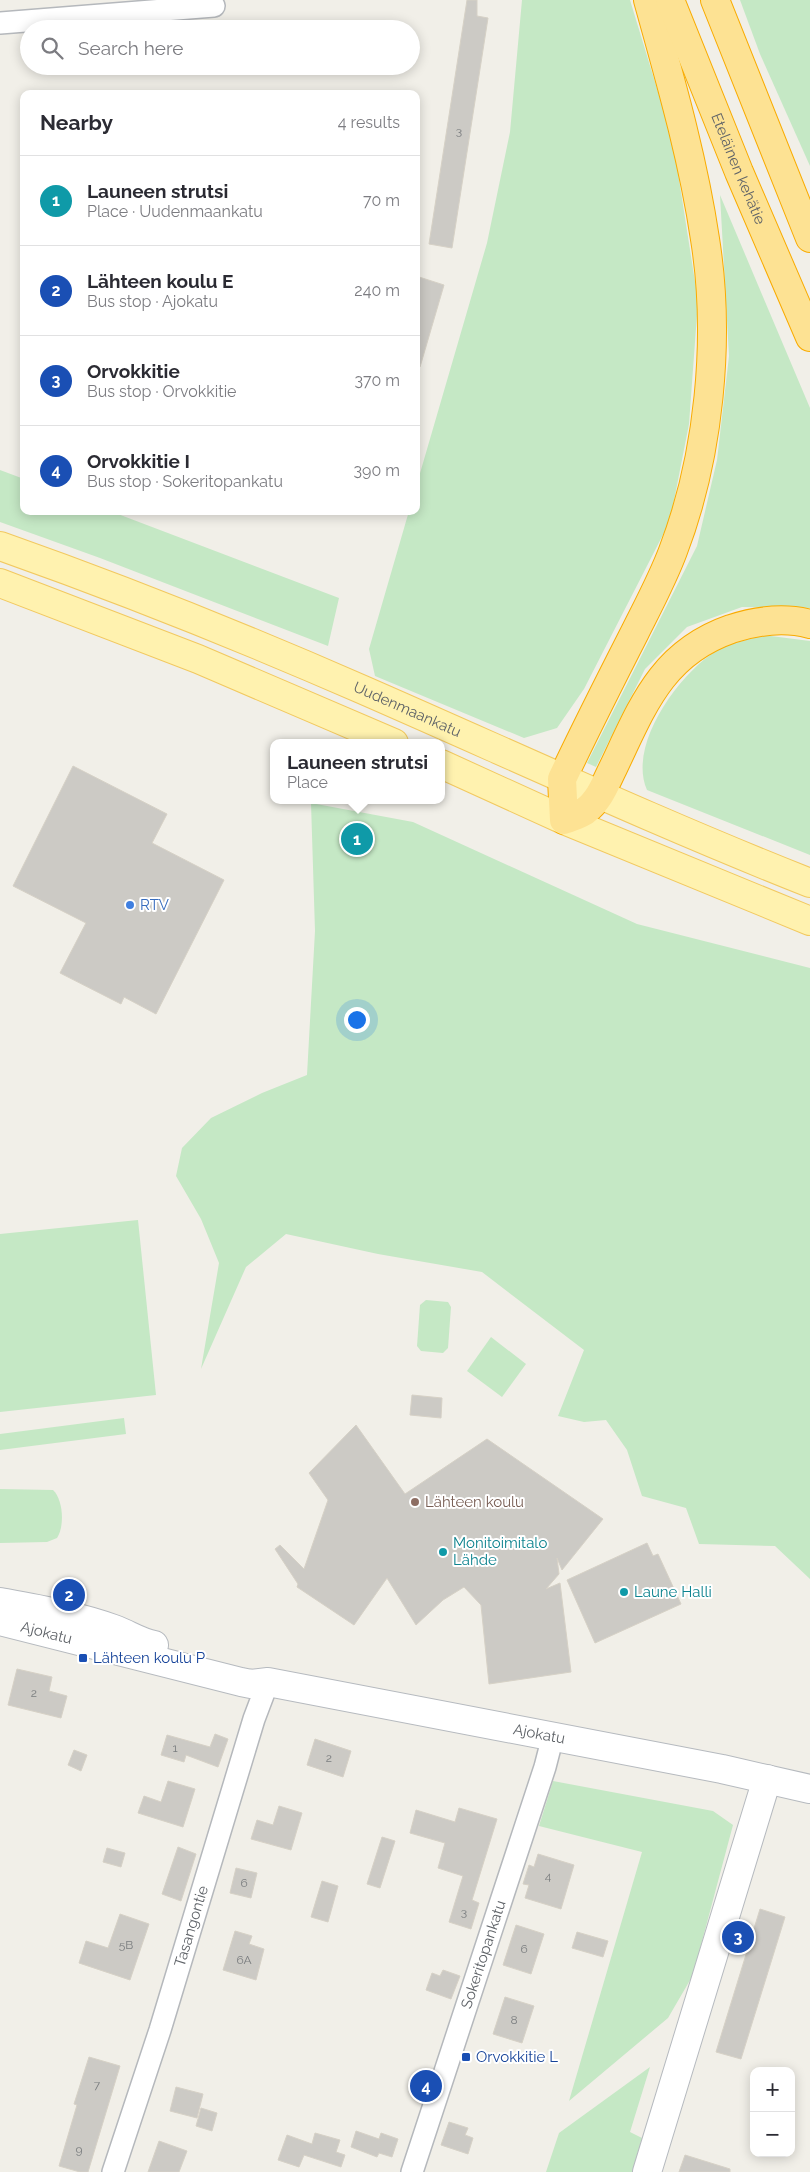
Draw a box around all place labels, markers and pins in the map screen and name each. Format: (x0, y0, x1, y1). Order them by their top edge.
pin: 1 (341, 820, 373, 858)
place label: RTV (140, 896, 169, 914)
marker: RTV (124, 899, 136, 911)
place label: Lähteen koulu (425, 1493, 524, 1511)
marker: Lähteen koulu (409, 1496, 421, 1508)
place label: Monitoimitalo Lähde (453, 1534, 547, 1569)
marker: Monitoimitalo Lähde (437, 1546, 449, 1558)
pin: 2 (53, 1576, 85, 1614)
place label: Laune Halli (634, 1583, 712, 1601)
marker: Laune Halli (618, 1586, 630, 1598)
place label: Lähteen koulu P (93, 1649, 205, 1667)
marker: Lähteen koulu P (77, 1652, 89, 1664)
pin: 3 (722, 1918, 754, 1956)
place label: Orvokkitie L (476, 2048, 558, 2066)
marker: Orvokkitie L (460, 2051, 472, 2063)
pin: 4 (410, 2067, 442, 2105)

